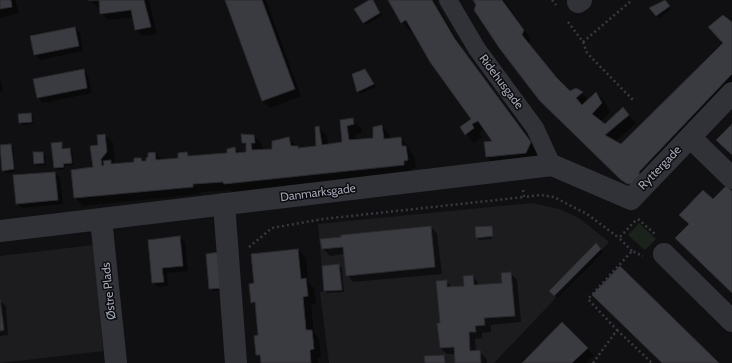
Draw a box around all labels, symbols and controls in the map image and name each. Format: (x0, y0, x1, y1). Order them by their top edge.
street label: Ridehusgade (476, 52, 526, 112)
street label: Ryttergade (635, 143, 685, 193)
street label: Danmarksgade (279, 181, 357, 205)
street label: Østre Plads (99, 262, 119, 320)

